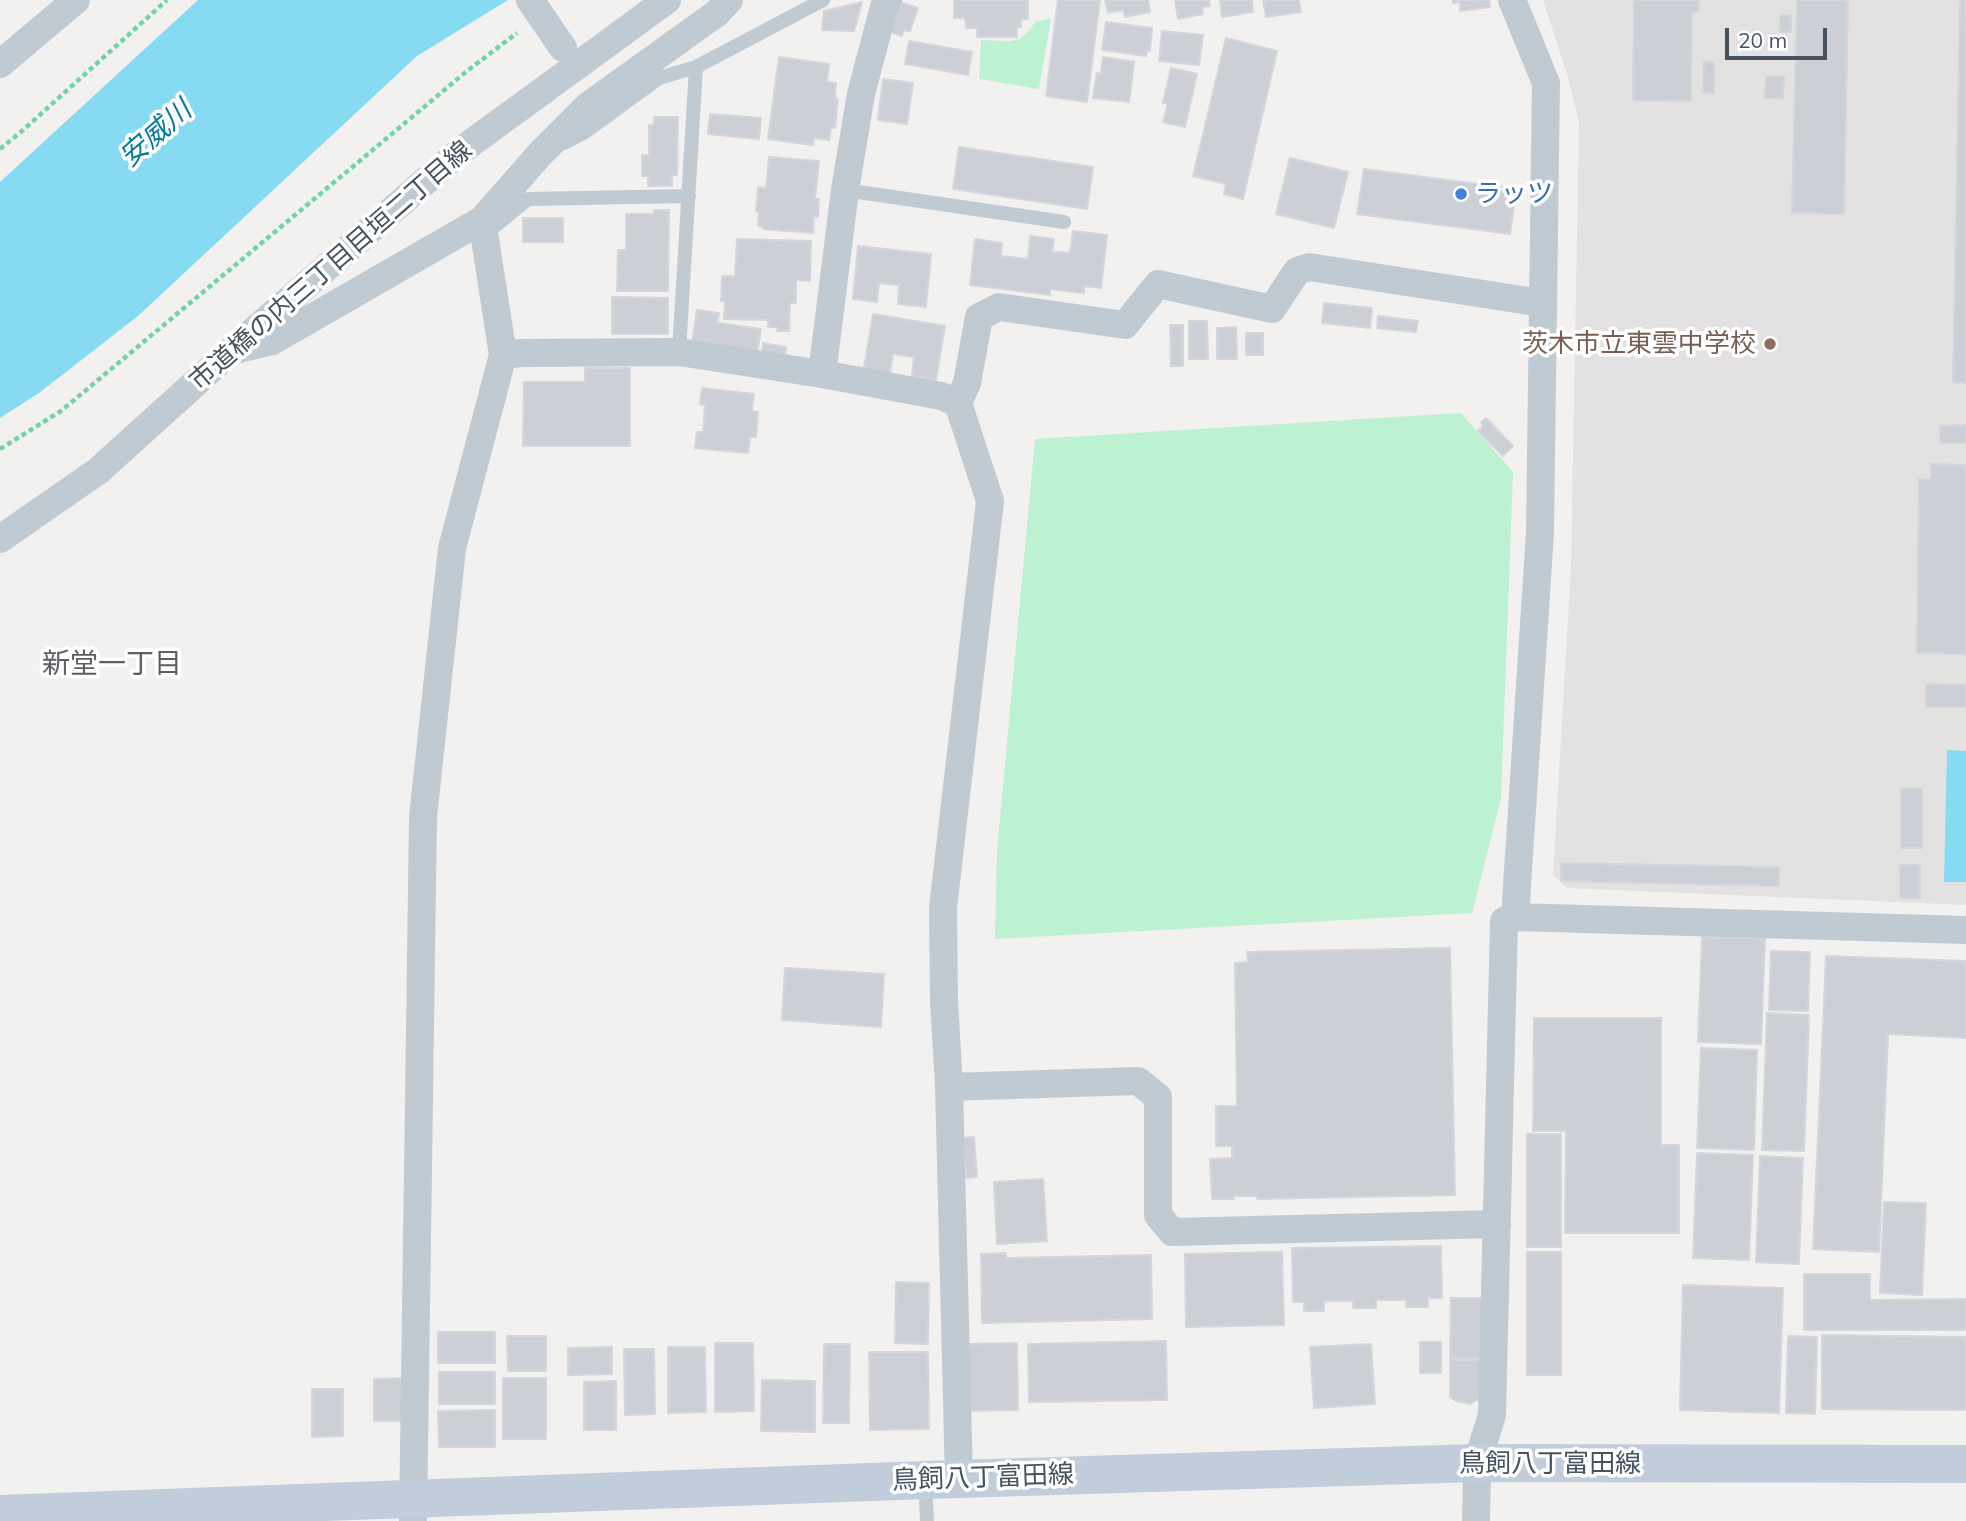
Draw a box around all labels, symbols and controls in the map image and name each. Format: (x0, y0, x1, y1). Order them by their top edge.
scale bar (1728, 14, 1829, 58)
text: 20 m (1738, 27, 1787, 53)
water label: 安威川 (113, 94, 199, 174)
street label: 市道橋の内三丁目目垣二丁目線 (183, 135, 479, 397)
place label: ラッツ (1475, 178, 1553, 210)
marker: ラッツ (1453, 186, 1469, 202)
place label: 茨木市立東雲中学校 (1522, 328, 1756, 360)
marker: 茨木市立東雲中学校 (1762, 336, 1778, 352)
district label: 新堂一丁目 (42, 648, 182, 682)
street label: 鳥飼八丁富田線 (1459, 1448, 1641, 1480)
street label: 鳥飼八丁富田線 (892, 1459, 1074, 1497)

